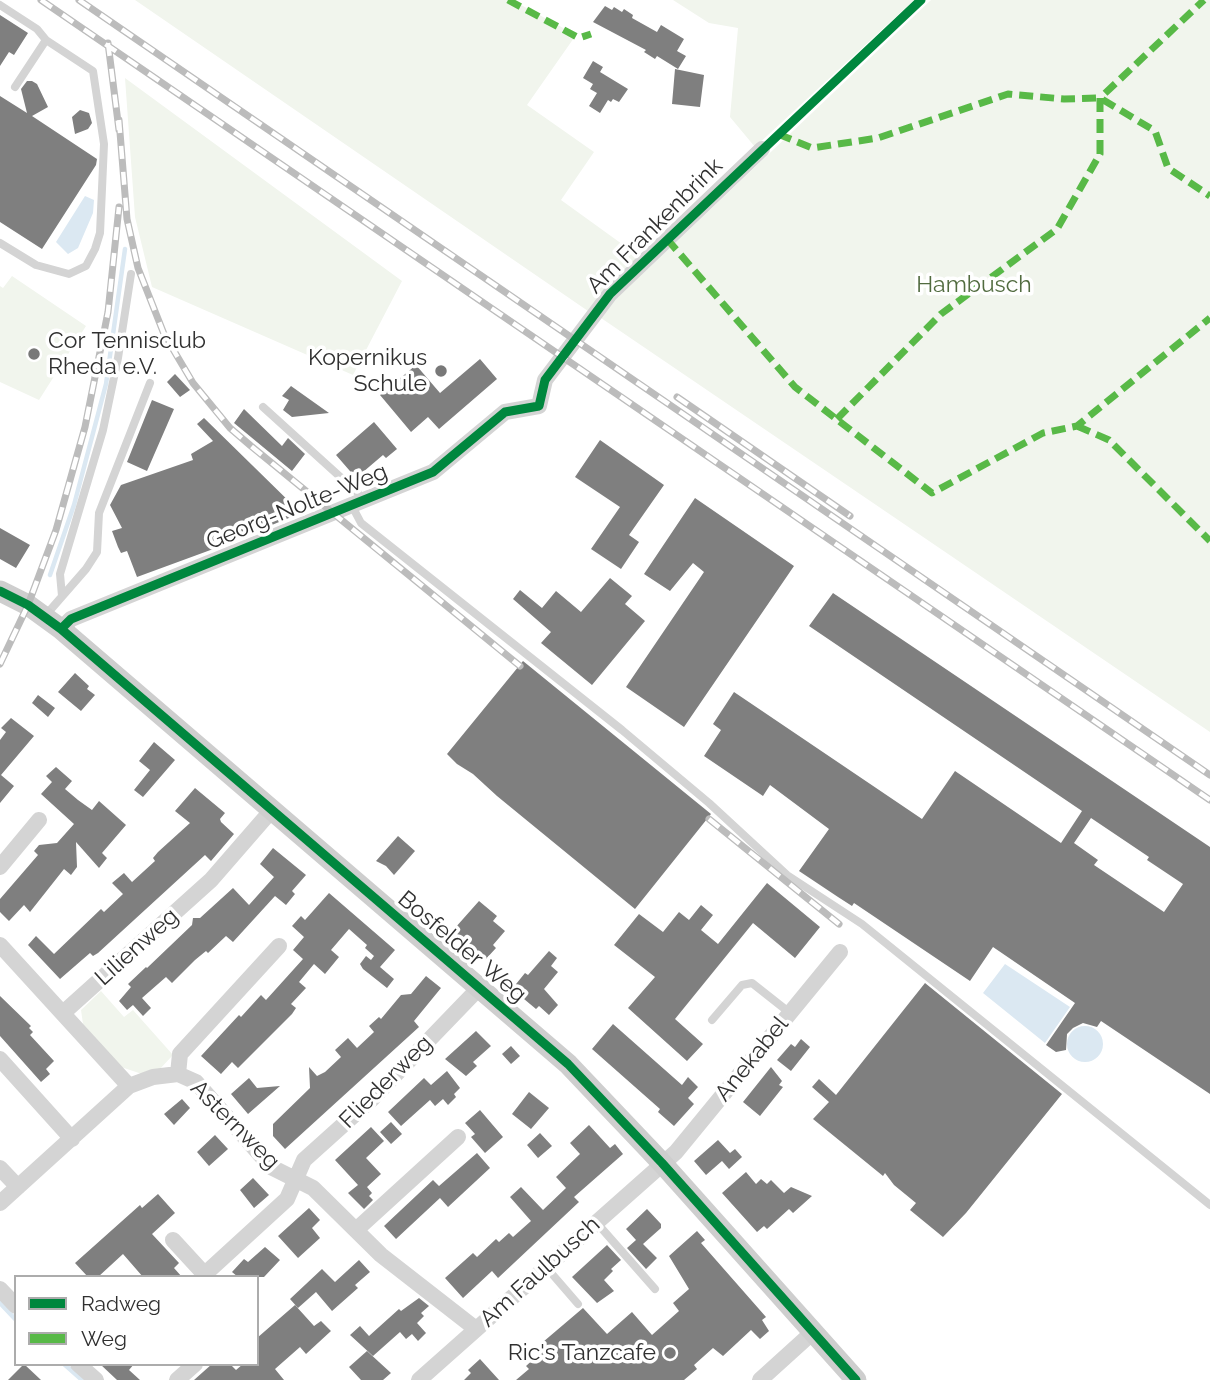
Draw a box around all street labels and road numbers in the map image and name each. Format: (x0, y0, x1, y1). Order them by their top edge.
street label: Am Frankenbrink (581, 152, 729, 300)
street label: Georg-Nolte-Weg (202, 458, 392, 556)
street label: Bosfelder Weg (392, 885, 532, 1009)
street label: Lilienweg (90, 903, 184, 991)
street label: Anekabel (709, 1011, 795, 1107)
street label: Fliederweg (334, 1030, 438, 1134)
street label: Asternweg (185, 1075, 285, 1175)
street label: Am Faulbusch (474, 1211, 606, 1333)

